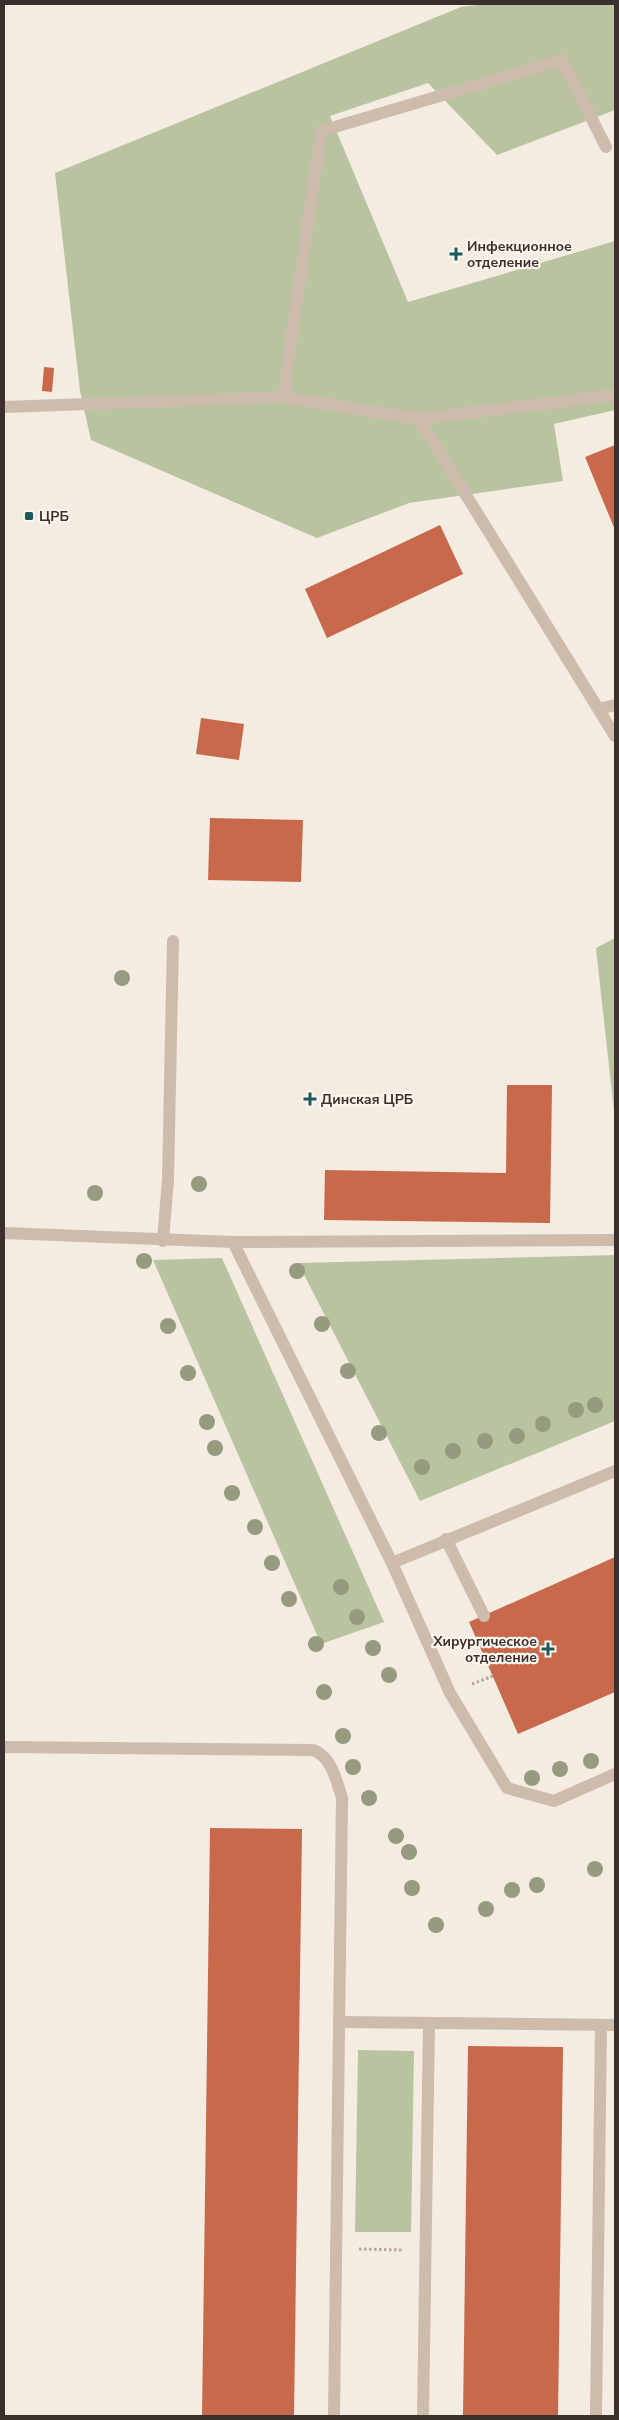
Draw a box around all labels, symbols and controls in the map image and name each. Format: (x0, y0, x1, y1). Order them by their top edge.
place label: Инфекционное отделение (467, 237, 572, 272)
marker: Инфекционное отделение (449, 247, 463, 261)
place label: ЦРБ (39, 507, 69, 526)
marker: ЦРБ (23, 510, 35, 522)
place label: Динская ЦРБ (321, 1090, 413, 1109)
marker: Динская ЦРБ (303, 1092, 317, 1106)
place label: Хирургическое отделение (432, 1632, 537, 1667)
marker: Хирургическое отделение (541, 1642, 555, 1656)

